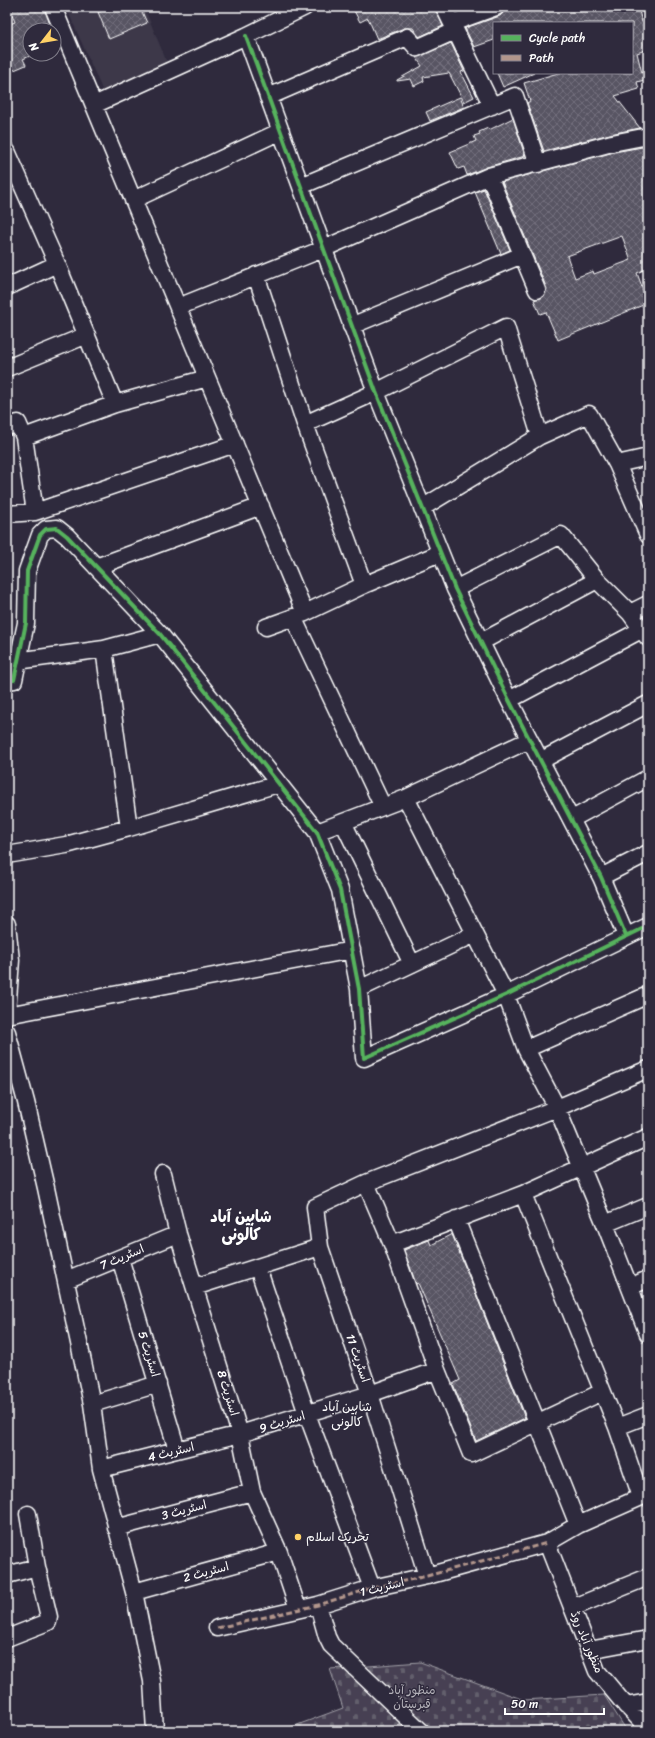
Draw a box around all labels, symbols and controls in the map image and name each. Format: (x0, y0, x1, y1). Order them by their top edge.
north arrow (22, 22, 62, 62)
legend (493, 22, 633, 74)
text: Cycle path (529, 27, 585, 49)
text: N (24, 38, 44, 56)
text: Path (529, 47, 554, 69)
district label: شاہین آباد کالونی (210, 1202, 272, 1249)
street label: اسٹریٹ 7 (96, 1238, 148, 1276)
street label: اسٹریٹ 5 (132, 1328, 166, 1380)
street label: اسٹریٹ 11 (339, 1331, 377, 1385)
street label: اسٹریٹ 8 (211, 1367, 245, 1419)
district label: شاہین آباد کالونی (322, 1395, 372, 1433)
street label: اسٹریٹ 9 (256, 1405, 308, 1439)
street label: اسٹریٹ 4 (145, 1436, 197, 1468)
street label: اسٹریٹ 3 (159, 1493, 209, 1527)
place label: تحریک اسلام (306, 1526, 369, 1548)
marker: تحریک اسلام (293, 1532, 303, 1542)
street label: اسٹریٹ 2 (181, 1555, 231, 1589)
street label: اسٹریٹ 1 (358, 1571, 406, 1603)
street label: منظور آباد روڈ (564, 1607, 610, 1677)
park label: منظور آباد قبرستان (388, 1679, 436, 1715)
scale bar (505, 1690, 604, 1716)
text: 50 m (511, 1693, 538, 1715)

